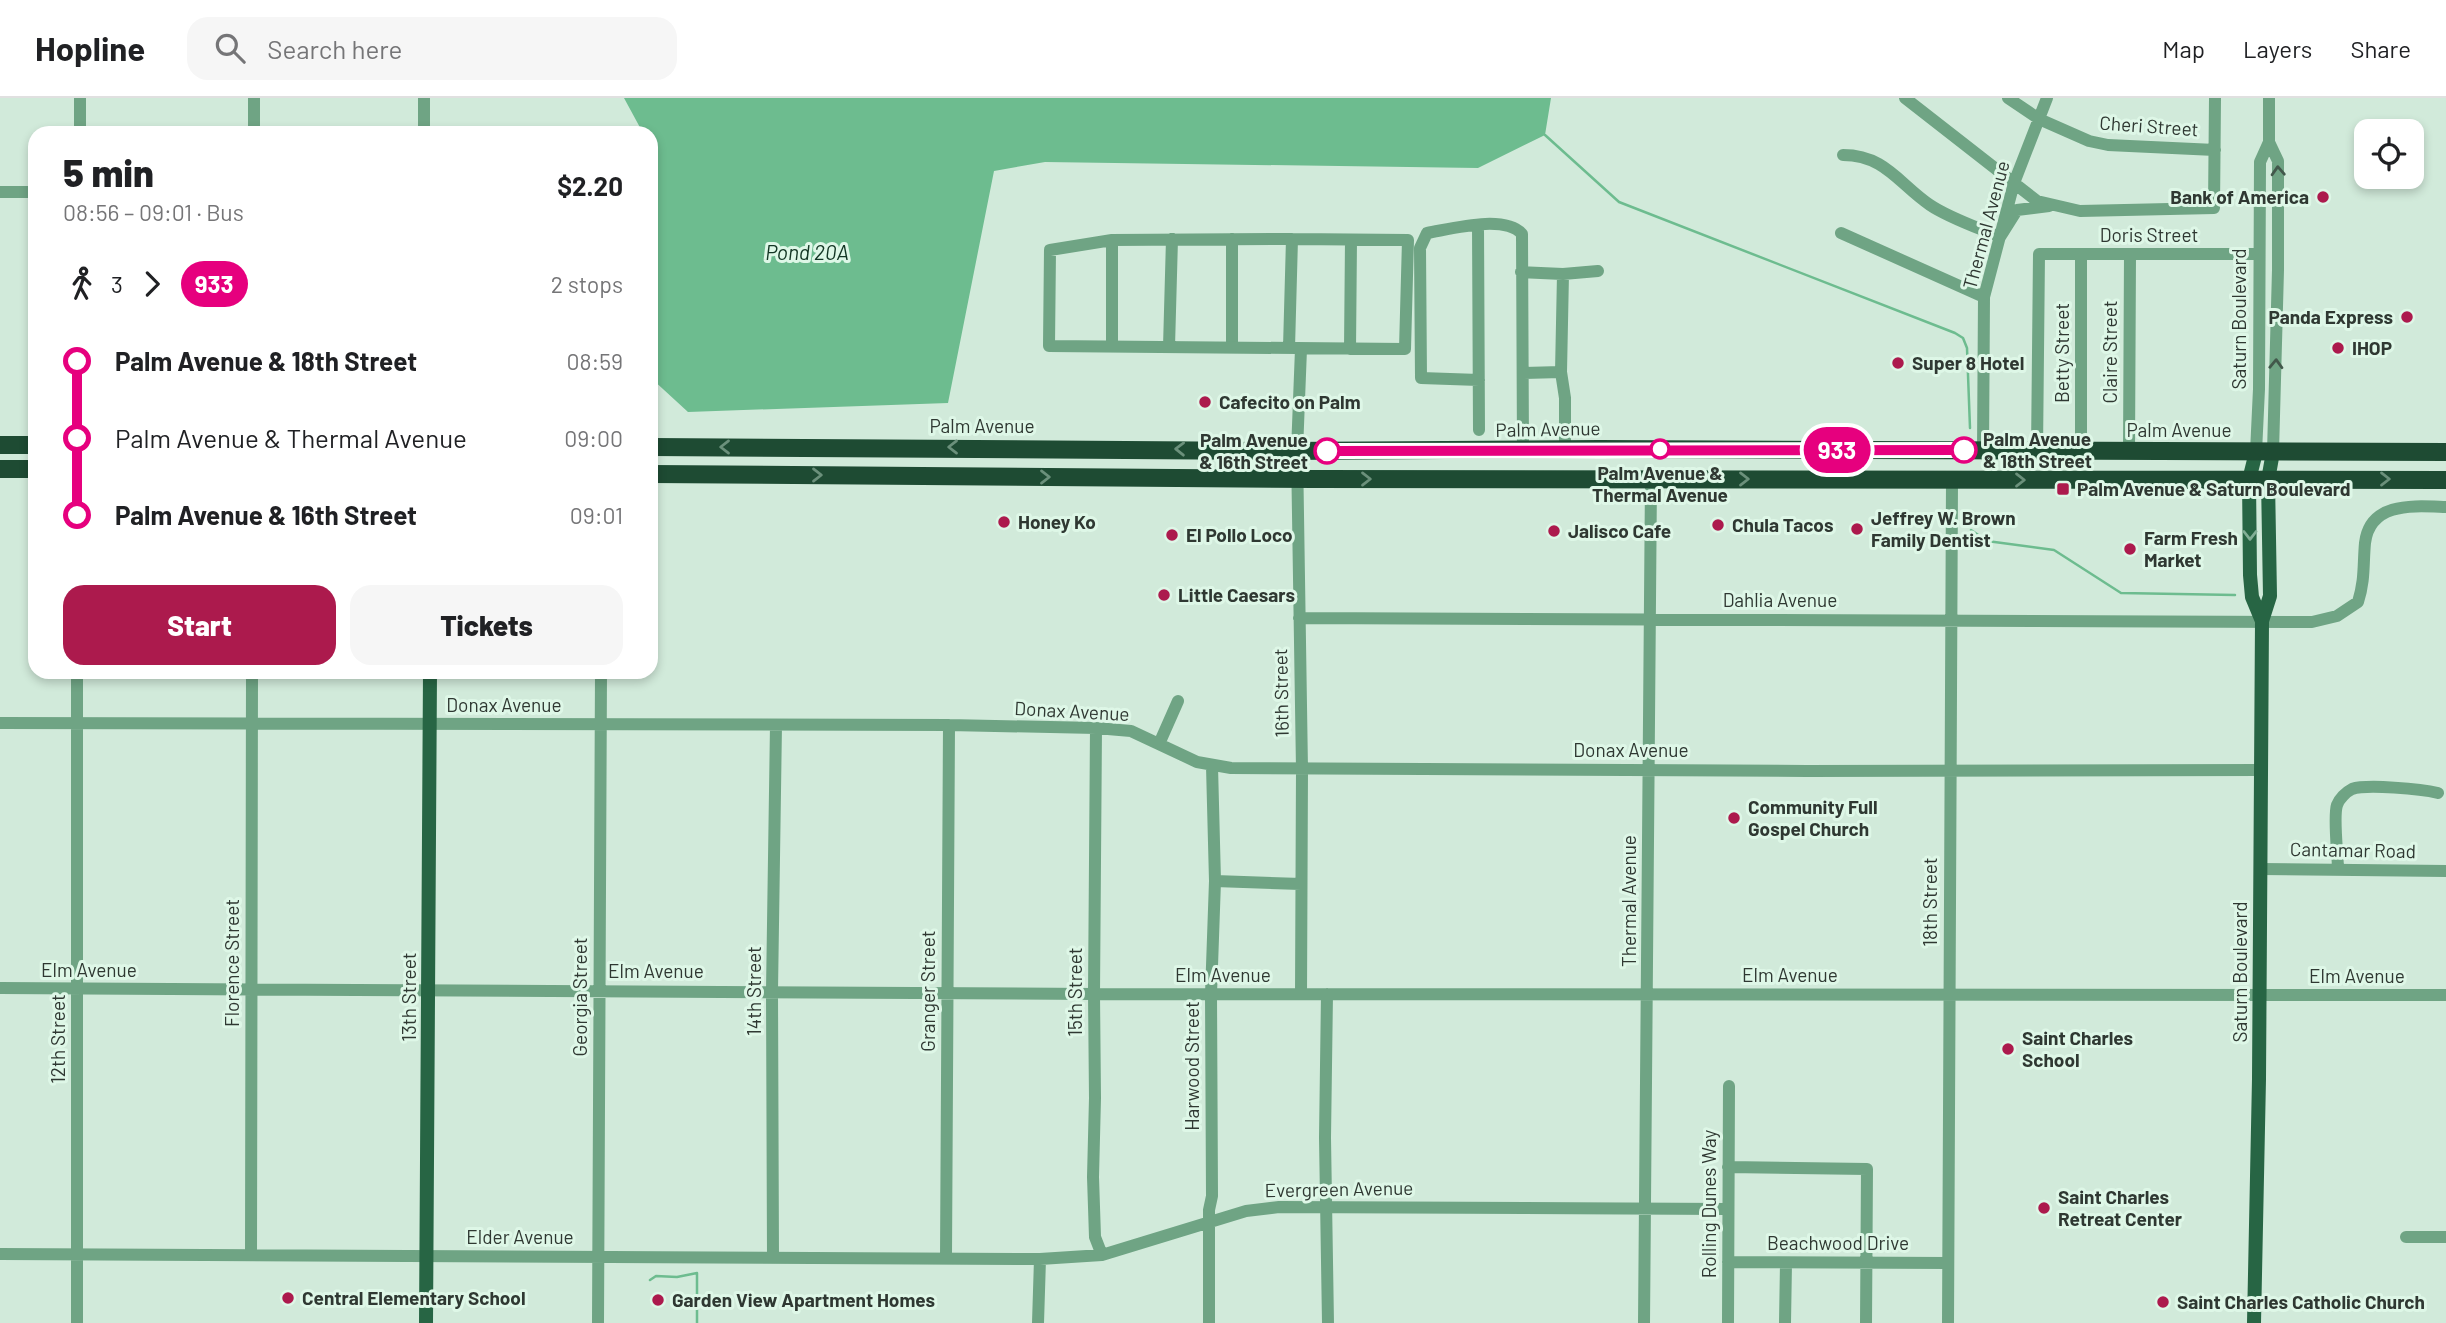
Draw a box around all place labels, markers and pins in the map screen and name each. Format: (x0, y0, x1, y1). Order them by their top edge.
place label: Bank of America (2170, 185, 2309, 208)
marker: Bank of America (2315, 189, 2331, 205)
place label: Panda Express (2269, 305, 2393, 328)
marker: Panda Express (2399, 309, 2415, 325)
place label: IHOP (2352, 336, 2392, 359)
marker: IHOP (2330, 340, 2346, 356)
place label: Super 8 Hotel (1912, 351, 2024, 374)
marker: Super 8 Hotel (1890, 355, 1906, 371)
place label: Cafecito on Palm (1219, 390, 1361, 413)
marker: Cafecito on Palm (1197, 394, 1213, 410)
place label: Palm Avenue & 18th Street (1983, 427, 2092, 472)
place label: Palm Avenue & 16th Street (1199, 428, 1308, 473)
marker: Palm Avenue & 18th Street (1951, 437, 1977, 463)
marker: Palm Avenue & 16th Street (1314, 438, 1340, 464)
marker: Palm Avenue & Thermal Avenue (1650, 439, 1670, 459)
place label: Palm Avenue & Thermal Avenue (1592, 461, 1728, 506)
place label: Palm Avenue & Saturn Boulevard (2077, 477, 2350, 500)
marker: Palm Avenue & Saturn Boulevard (2055, 481, 2071, 497)
place label: Jeffrey W. Brown Family Dentist (1871, 506, 2016, 551)
place label: Honey Ko (1018, 510, 1096, 533)
place label: Chula Tacos (1732, 513, 1833, 536)
marker: Honey Ko (996, 514, 1012, 530)
marker: Chula Tacos (1710, 517, 1726, 533)
place label: Jalisco Cafe (1568, 519, 1671, 542)
marker: Jeffrey W. Brown Family Dentist (1849, 521, 1865, 537)
place label: El Pollo Loco (1186, 523, 1293, 546)
marker: Jalisco Cafe (1546, 523, 1562, 539)
place label: Farm Fresh Market (2144, 526, 2238, 571)
marker: El Pollo Loco (1164, 527, 1180, 543)
marker: Farm Fresh Market (2122, 541, 2138, 557)
place label: Little Caesars (1178, 583, 1295, 606)
marker: Little Caesars (1156, 587, 1172, 603)
place label: Community Full Gospel Church (1748, 795, 1878, 840)
marker: Community Full Gospel Church (1726, 810, 1742, 826)
place label: Saint Charles School (2022, 1026, 2133, 1071)
marker: Saint Charles School (2000, 1041, 2016, 1057)
place label: Saint Charles Retreat Center (2058, 1185, 2183, 1230)
marker: Saint Charles Retreat Center (2036, 1200, 2052, 1216)
place label: Central Elementary School (302, 1286, 526, 1309)
place label: Garden View Apartment Homes (672, 1288, 935, 1311)
marker: Central Elementary School (280, 1290, 296, 1306)
place label: Saint Charles Catholic Church (2177, 1290, 2425, 1313)
marker: Garden View Apartment Homes (650, 1292, 666, 1308)
marker: Saint Charles Catholic Church (2155, 1294, 2171, 1310)

